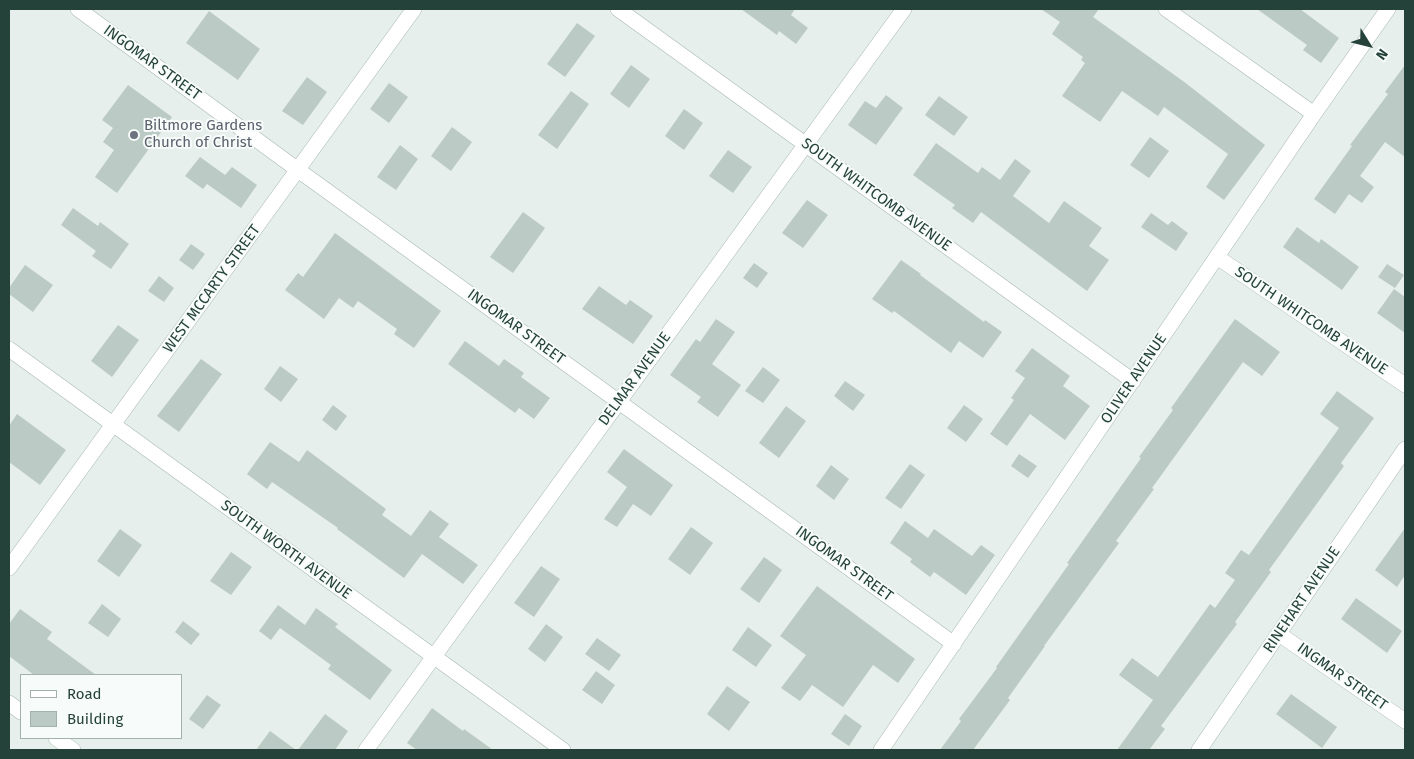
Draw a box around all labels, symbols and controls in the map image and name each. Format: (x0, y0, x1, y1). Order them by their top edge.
north arrow (1344, 20, 1394, 70)
street label: INGOMAR STREET (100, 22, 204, 104)
text: N (1372, 45, 1391, 63)
place label: Biltmore Gardens Church of Christ (144, 117, 262, 152)
marker: Biltmore Gardens Church of Christ (128, 129, 140, 141)
street label: SOUTH WHITCOMB AVENUE (798, 135, 954, 255)
street label: WEST MCCARTY STREET (160, 222, 264, 356)
street label: SOUTH WHITCOMB AVENUE (1231, 263, 1391, 379)
street label: INGOMAR STREET (464, 286, 568, 368)
street label: DELMAR AVENUE (595, 329, 675, 429)
street label: OLIVER AVENUE (1097, 331, 1171, 427)
street label: SOUTH WORTH AVENUE (217, 497, 355, 603)
street label: INGOMAR STREET (792, 523, 896, 605)
street label: RINEHART AVENUE (1260, 544, 1344, 656)
street label: INGMAR STREET (1293, 639, 1391, 715)
legend (20, 674, 182, 739)
text: Road (67, 685, 102, 703)
text: Building (67, 710, 123, 728)

